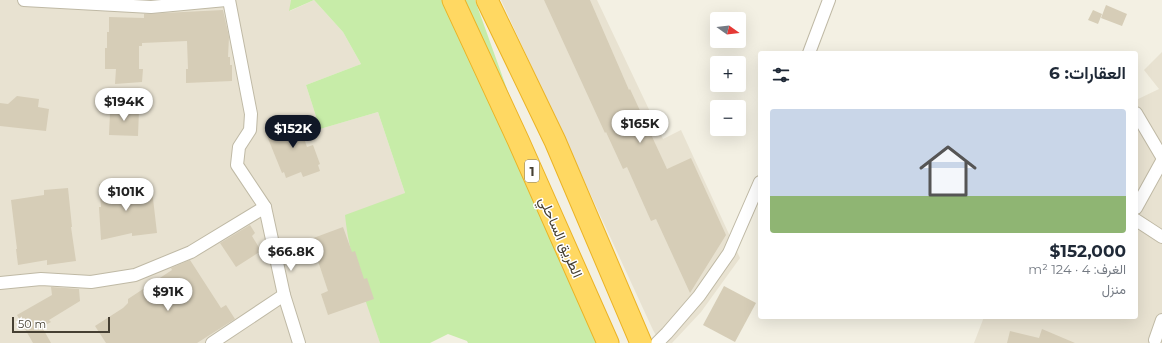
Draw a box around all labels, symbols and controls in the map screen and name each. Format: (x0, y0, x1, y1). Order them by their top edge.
north arrow (710, 12, 746, 48)
map controls (710, 12, 746, 136)
button: + (710, 56, 746, 92)
text: العقارات: 6 (1049, 63, 1126, 83)
icon: filters (770, 64, 792, 86)
pin: $194K (96, 88, 152, 122)
text: $194K (104, 93, 144, 109)
button: − (710, 100, 746, 136)
pin: $165K (612, 110, 668, 144)
pin: $152K (265, 115, 321, 149)
text: $165K (621, 115, 659, 131)
text: $152K (274, 120, 312, 136)
icon: home (912, 135, 984, 207)
road number: 1 (525, 160, 539, 182)
pin: $101K (98, 178, 154, 212)
text: $101K (108, 183, 144, 199)
street label: الطريق الساحلي (532, 194, 587, 281)
pin: $66.8K (258, 238, 324, 272)
text: $152,000 (1050, 241, 1126, 261)
text: $66.8K (268, 243, 314, 259)
text: الغرف: 4 · 124 m² (1028, 261, 1126, 277)
pin: $91K (144, 278, 192, 312)
text: منزل (1102, 281, 1126, 297)
text: $91K (152, 283, 184, 299)
scale bar (12, 315, 110, 334)
text: 50 m (18, 317, 46, 331)

